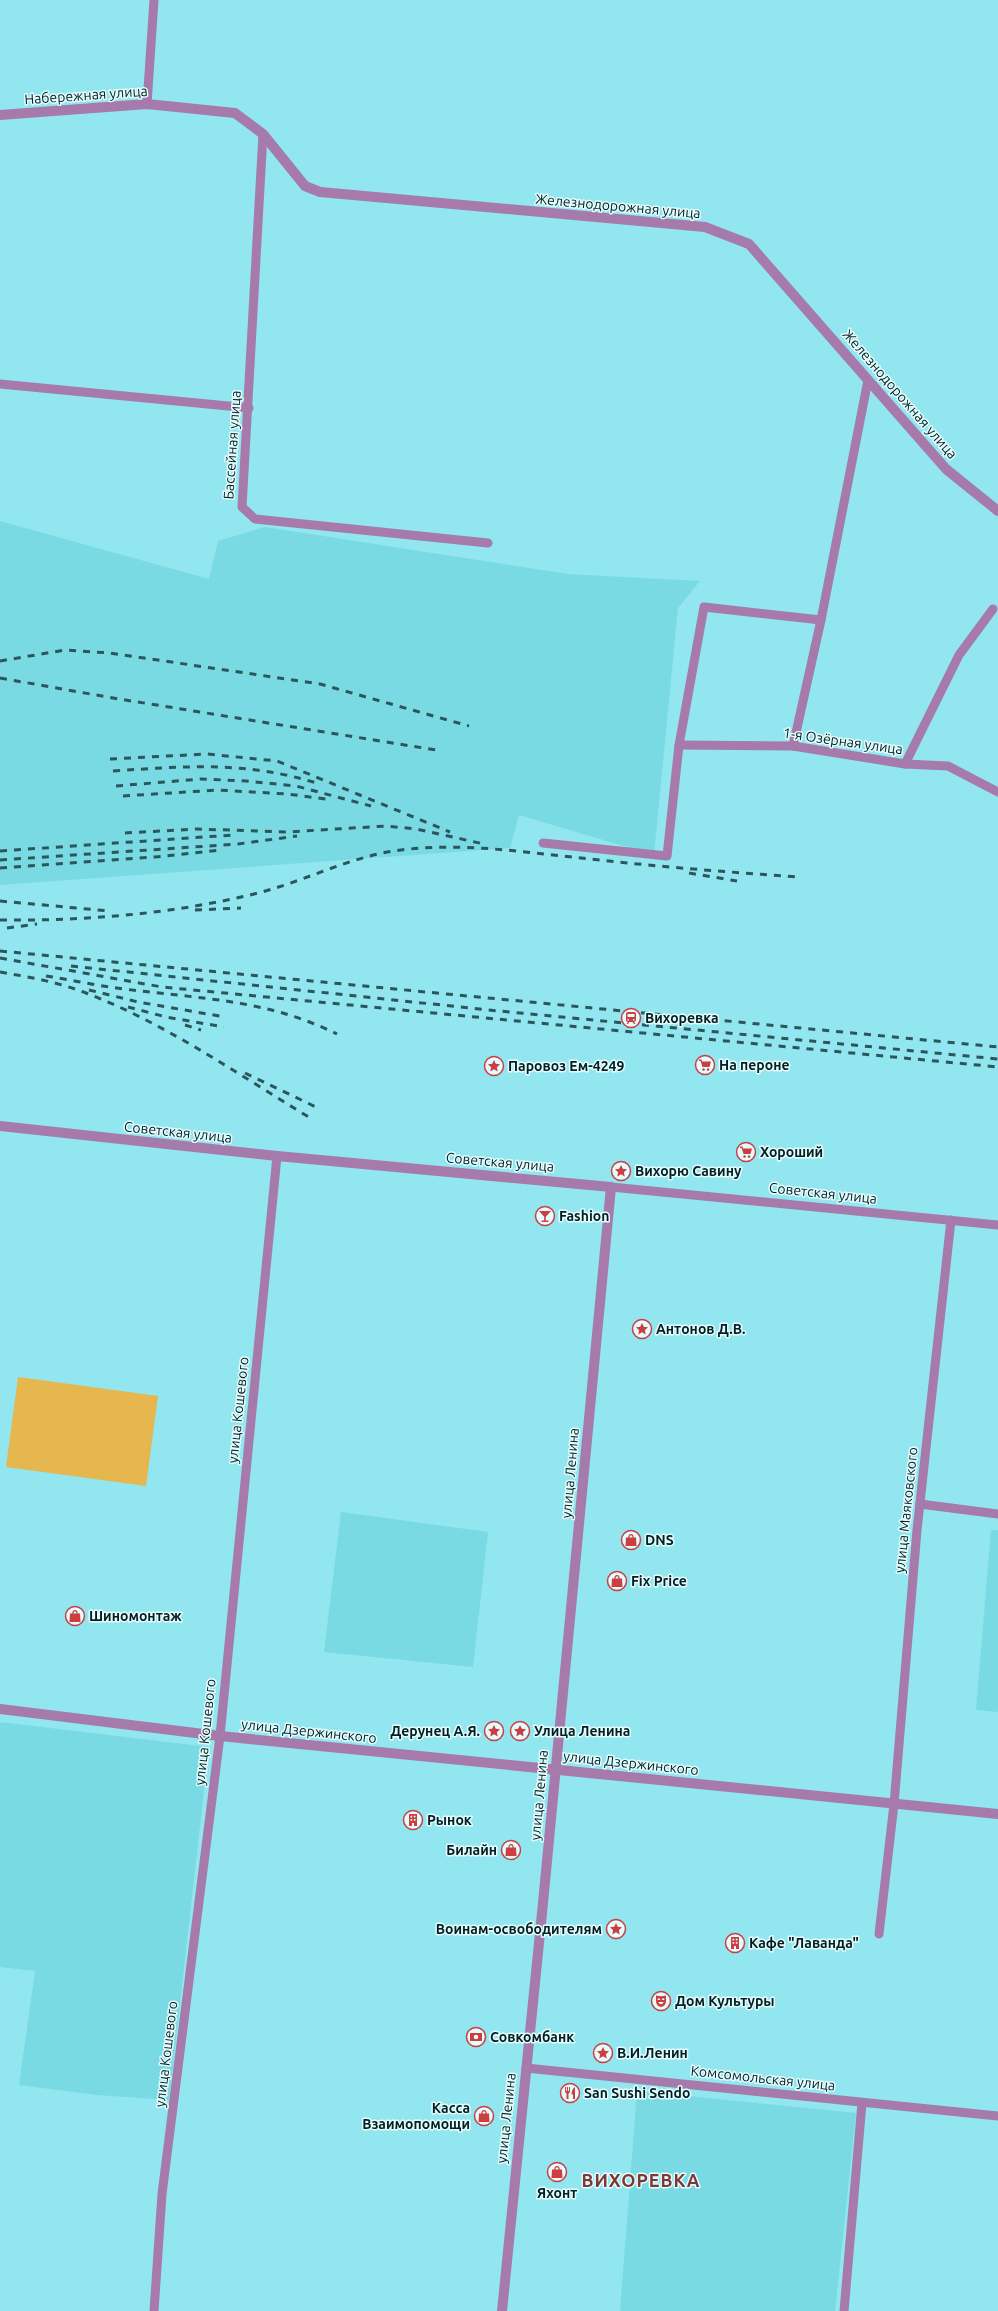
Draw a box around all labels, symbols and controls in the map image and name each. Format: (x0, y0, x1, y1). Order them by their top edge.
street label: Набережная улица (24, 83, 148, 107)
street label: Железнодорожная улица (535, 191, 701, 221)
street label: Железнодорожная улица (840, 326, 960, 462)
street label: Бассейная улица (220, 390, 244, 500)
street label: 1-я Озёрная улица (782, 725, 904, 757)
station icon: Вихоревка (620, 1007, 642, 1029)
place label: Вихоревка (645, 1010, 719, 1026)
supermarket icon: На пероне (694, 1054, 716, 1076)
place icon: Паровоз Ем-4249 (483, 1055, 505, 1077)
place label: На пероне (719, 1057, 790, 1073)
place label: Паровоз Ем-4249 (508, 1058, 624, 1074)
street label: Советская улица (123, 1118, 233, 1146)
supermarket icon: Хороший (735, 1141, 757, 1163)
place label: Хороший (760, 1144, 823, 1160)
street label: Советская улица (445, 1149, 555, 1175)
place icon: Вихорю Савину (610, 1160, 632, 1182)
place label: Вихорю Савину (635, 1163, 742, 1179)
street label: Советская улица (768, 1179, 878, 1207)
bar icon: Fashion (534, 1205, 556, 1227)
place label: Fashion (559, 1208, 609, 1224)
place icon: Антонов Д.В. (631, 1318, 653, 1340)
place label: Антонов Д.В. (656, 1321, 745, 1337)
street label: улица Кошевого (224, 1356, 252, 1464)
street label: улица Ленина (558, 1427, 582, 1519)
street label: улица Маяковского (891, 1446, 921, 1574)
shop icon: DNS (620, 1529, 642, 1551)
place label: DNS (645, 1532, 674, 1548)
shop icon: Fix Price (606, 1570, 628, 1592)
place label: Fix Price (631, 1573, 687, 1589)
shop icon: Шиномонтаж (64, 1605, 86, 1627)
place label: Шиномонтаж (89, 1608, 182, 1624)
street label: улица Кошевого (191, 1678, 219, 1786)
street label: улица Дзержинского (241, 1716, 377, 1746)
place icon: Дерунец А.Я. (483, 1720, 505, 1742)
place icon: Улица Ленина (509, 1720, 531, 1742)
place label: Дерунец А.Я. (390, 1723, 480, 1739)
place label: Улица Ленина (534, 1723, 630, 1739)
street label: улица Дзержинского (563, 1748, 699, 1778)
street label: улица Ленина (527, 1749, 551, 1841)
building icon: Рынок (402, 1809, 424, 1831)
place label: Рынок (427, 1812, 472, 1828)
shop icon: Билайн (500, 1839, 522, 1861)
place label: Билайн (446, 1842, 497, 1858)
place icon: Воинам-освободителям (605, 1918, 627, 1940)
place label: Воинам-освободителям (436, 1921, 602, 1937)
building icon: Кафе "Лаванда" (724, 1932, 746, 1954)
place label: Кафе "Лаванда" (749, 1935, 859, 1951)
theatre icon: Дом Культуры (650, 1990, 672, 2012)
place label: Дом Культуры (675, 1993, 775, 2009)
street label: улица Кошевого (152, 2000, 180, 2108)
bank icon: Совкомбанк (465, 2026, 487, 2048)
place label: Совкомбанк (490, 2029, 574, 2045)
place icon: В.И.Ленин (592, 2042, 614, 2064)
place label: В.И.Ленин (617, 2045, 688, 2061)
street label: Комсомольская улица (690, 2062, 836, 2094)
street label: улица Ленина (493, 2072, 519, 2164)
restaurant icon: San Sushi Sendo (559, 2082, 581, 2104)
place label: San Sushi Sendo (584, 2085, 690, 2101)
place label: Касса Взаимопомощи (362, 2100, 470, 2132)
shop icon: Касса Взаимопомощи (473, 2105, 495, 2127)
shop icon: Яхонт (546, 2161, 568, 2183)
district label: ВИХОРЕВКА (582, 2170, 701, 2190)
place label: Яхонт (537, 2185, 577, 2201)

